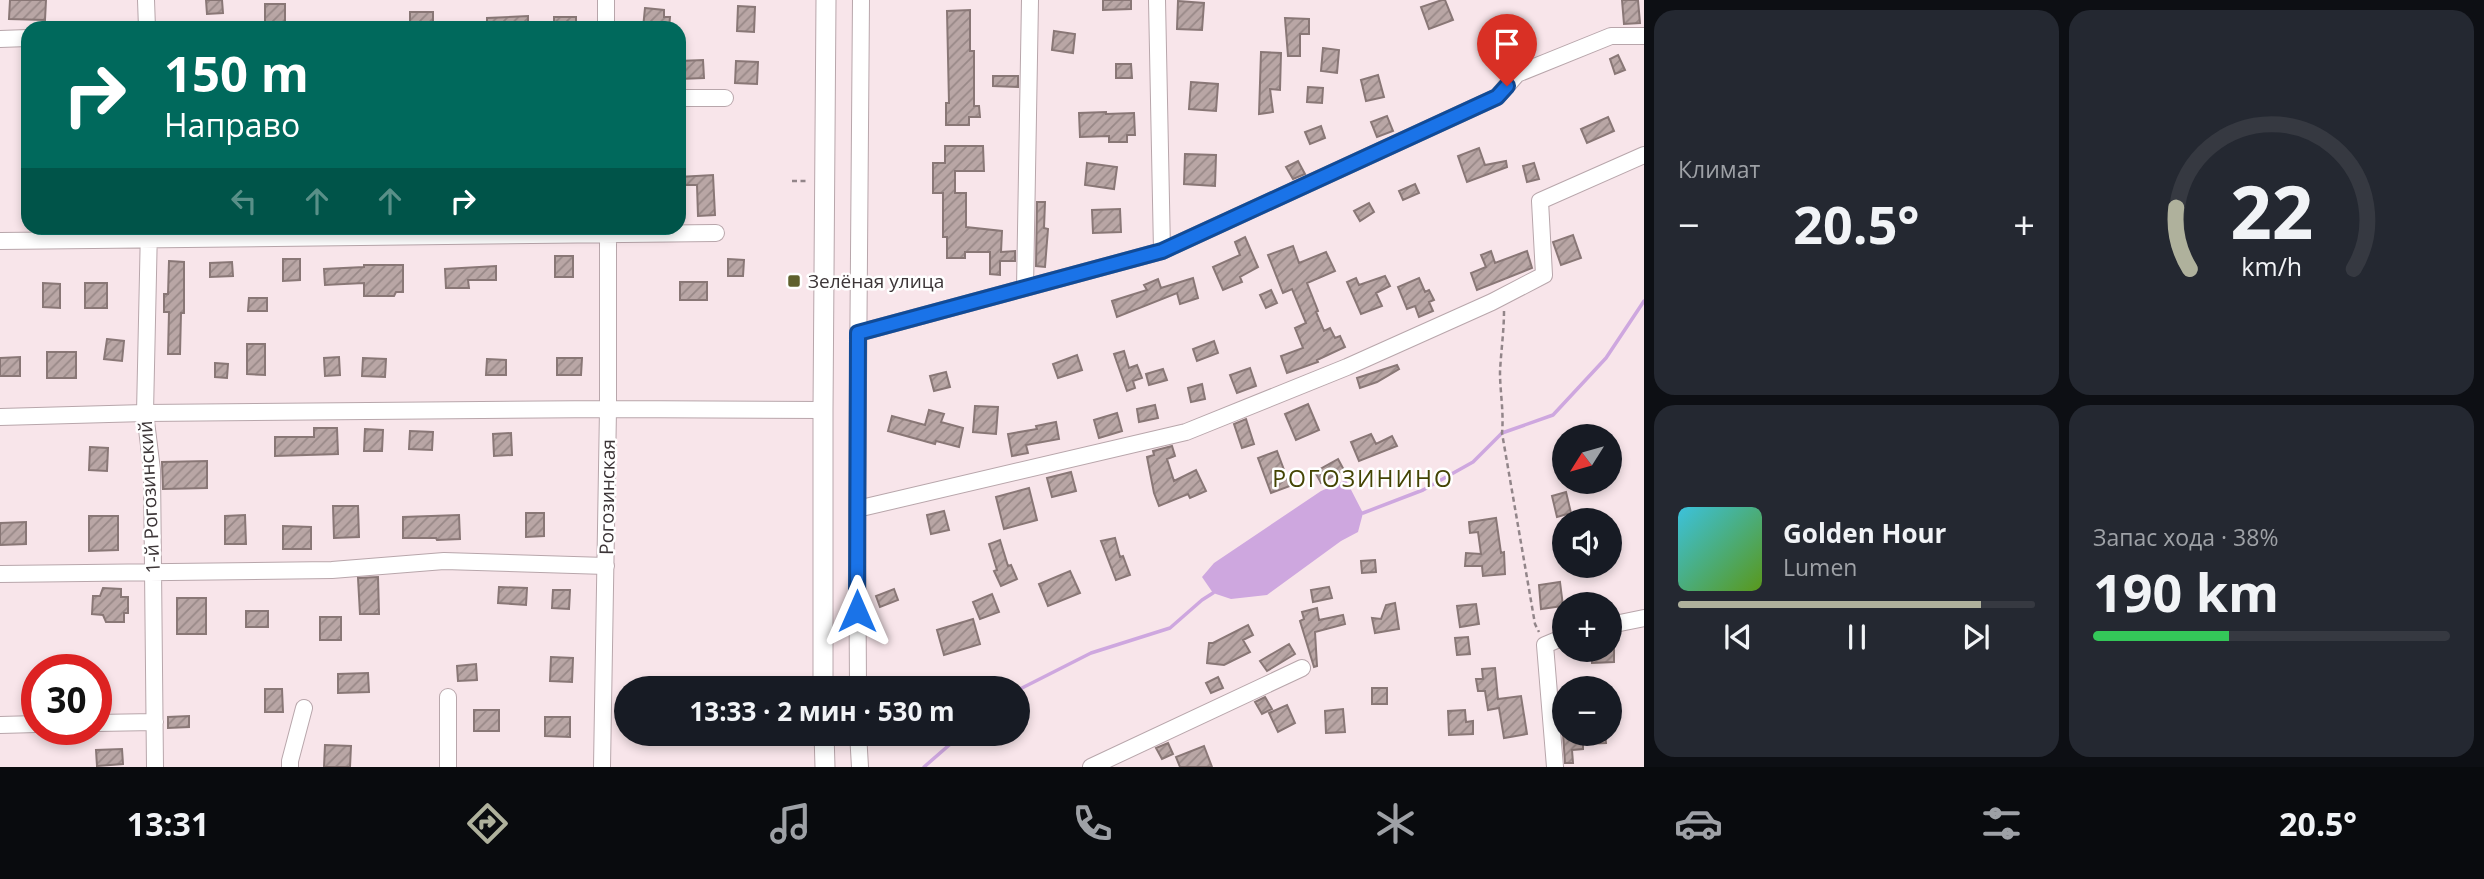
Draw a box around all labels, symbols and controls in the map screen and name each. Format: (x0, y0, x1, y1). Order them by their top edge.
pin (1477, 14, 1537, 86)
icon: arrive (1488, 25, 1526, 63)
text: 150 m (164, 40, 309, 106)
icon: right (49, 49, 140, 140)
text: Направо (164, 103, 300, 146)
text: Климат (1678, 153, 1760, 185)
text: 22 (2230, 161, 2313, 260)
icon: left (225, 182, 263, 220)
icon: ahead (298, 182, 336, 220)
icon: ahead (371, 182, 409, 220)
icon: right (444, 182, 482, 220)
text: 20.5° (1793, 188, 1920, 259)
text: − (1678, 198, 1700, 250)
text: + (2013, 198, 2035, 250)
text: km/h (2241, 248, 2302, 282)
place label: Зелёная улица (808, 268, 944, 294)
marker: Зелёная улица (786, 273, 802, 289)
street label: 1-й Рогозинский (132, 420, 166, 574)
north arrow (1552, 424, 1622, 494)
map controls (1552, 424, 1622, 746)
street label: Рогозинская (593, 439, 621, 555)
district label: РОГОЗИНИНО (1272, 462, 1454, 494)
button: sound (1552, 508, 1622, 578)
text: Golden Hour (1783, 515, 1946, 551)
text: Запас хода · 38% (2093, 521, 2278, 553)
text: Lumen (1783, 551, 1857, 583)
text: 190 km (2093, 556, 2279, 627)
position arrow (820, 574, 894, 648)
button: + (1552, 592, 1622, 662)
icon: previous (1719, 618, 1757, 656)
icon: pause (1838, 618, 1876, 656)
icon: next (1957, 618, 1995, 656)
speed limit sign: 30 (21, 654, 112, 745)
button: − (1552, 676, 1622, 746)
text: 13:33 · 2 мин · 530 m (689, 693, 955, 729)
icon: directions (463, 799, 512, 848)
icon: music (766, 799, 815, 848)
icon: phone (1068, 799, 1117, 848)
icon: climate (1371, 799, 1420, 848)
icon: car (1674, 799, 1723, 848)
icon: filters (1977, 799, 2026, 848)
text: 13:31 (127, 802, 209, 845)
text: 20.5° (2279, 802, 2357, 845)

